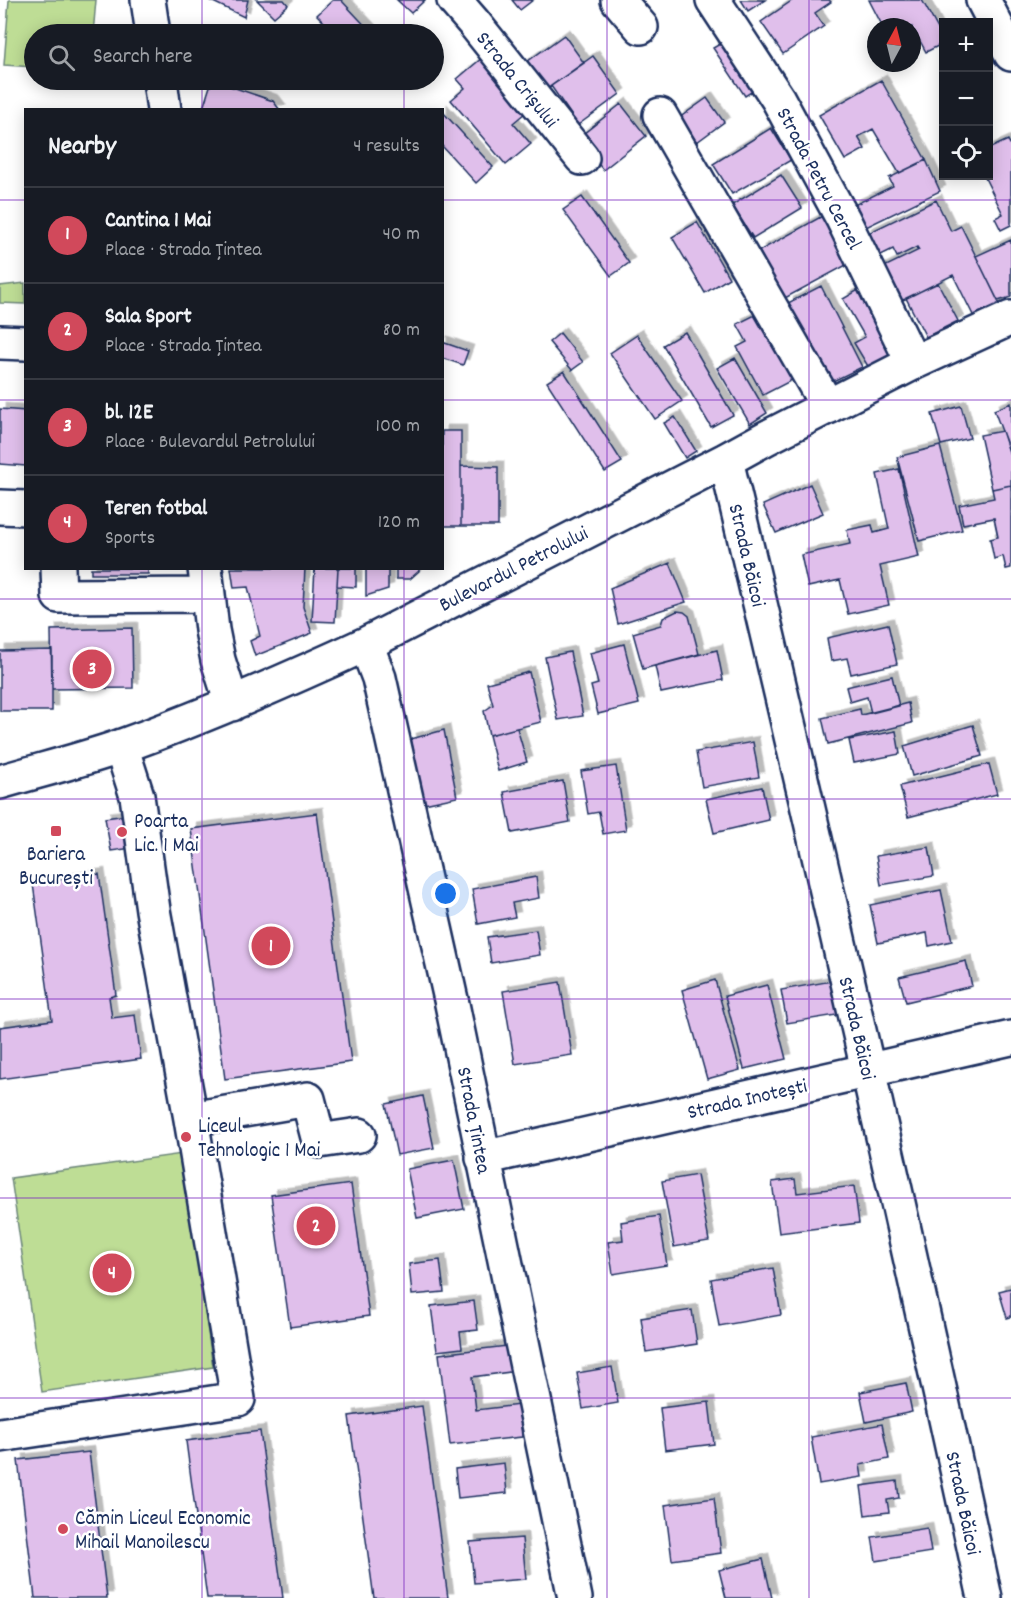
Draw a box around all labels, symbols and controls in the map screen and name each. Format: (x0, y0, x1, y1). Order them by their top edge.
north arrow (867, 18, 921, 72)
map controls (939, 18, 993, 180)
button: + (939, 18, 993, 72)
search box (24, 24, 444, 90)
street label: Strada Crișului (467, 26, 564, 136)
icon: search (45, 41, 78, 74)
text: Search here (93, 42, 192, 73)
button: − (939, 72, 993, 126)
street label: Strada Petru Cercel (767, 103, 868, 256)
button: locate (939, 126, 993, 180)
text: Nearby (48, 129, 116, 166)
text: 4 results (353, 133, 420, 161)
text: Cantina 1 Mai (105, 206, 211, 237)
text: 1 (65, 221, 70, 249)
text: 40 m (382, 221, 420, 249)
text: Place · Strada Țintea (105, 237, 262, 265)
text: Sala Sport (105, 302, 192, 333)
text: 2 (63, 317, 72, 345)
text: 80 m (383, 317, 420, 345)
text: Place · Strada Țintea (105, 333, 262, 361)
text: bl. 12E (105, 398, 153, 429)
text: 3 (63, 413, 72, 441)
text: 100 m (376, 413, 420, 441)
text: Place · Bulevardul Petrolului (105, 429, 315, 457)
text: Teren fotbal (105, 494, 207, 525)
street label: Strada Băicoi (719, 501, 772, 610)
text: 4 (63, 509, 72, 537)
text: 120 m (378, 509, 420, 537)
street label: Bulevardul Petrolului (435, 520, 594, 621)
text: Sports (105, 525, 155, 553)
pin: 3 (72, 646, 112, 692)
place label: Poarta Lic. 1 Mai (134, 808, 199, 862)
marker: Bariera București (49, 824, 63, 838)
marker: Poarta Lic. 1 Mai (115, 825, 129, 839)
place label: Bariera București (19, 841, 93, 895)
your location (431, 879, 460, 908)
pin: 1 (252, 924, 290, 968)
street label: Strada Băicoi (829, 974, 882, 1083)
street label: Strada Țintea (447, 1065, 497, 1178)
street label: Strada Inotești (685, 1073, 811, 1129)
place label: Liceul Tehnologic 1 Mai (198, 1113, 321, 1167)
marker: Liceul Tehnologic 1 Mai (179, 1130, 193, 1144)
pin: 2 (296, 1204, 336, 1248)
pin: 4 (92, 1250, 132, 1296)
street label: Strada Băicoi (935, 1449, 987, 1558)
place label: Cămin Liceul Economic Mihail Manoilescu (75, 1505, 251, 1559)
marker: Cămin Liceul Economic Mihail Manoilescu (56, 1522, 70, 1536)

